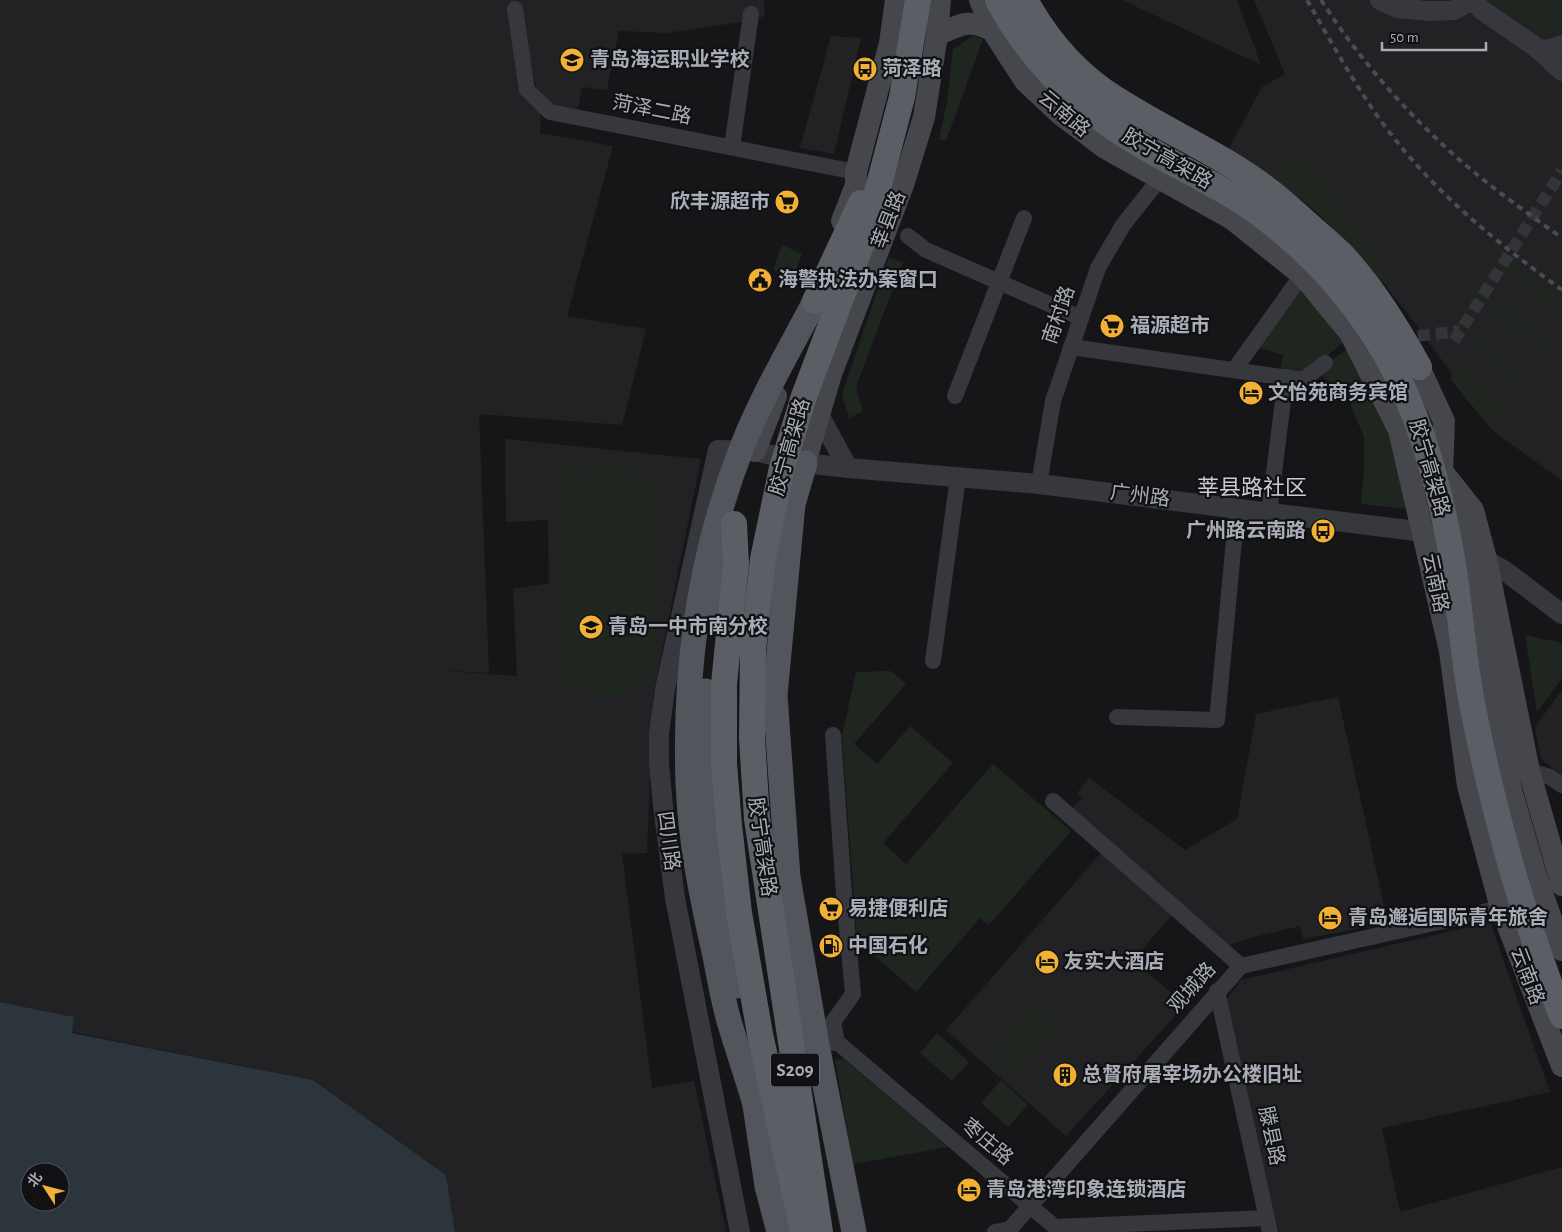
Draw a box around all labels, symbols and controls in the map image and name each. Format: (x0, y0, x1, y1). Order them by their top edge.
scale bar (1382, 20, 1486, 52)
text: 50 m (1390, 30, 1419, 45)
school or university icon: 青岛海运职业学校 (559, 47, 585, 73)
place label: 青岛海运职业学校 (590, 48, 750, 70)
bus stop icon: 菏泽路 (852, 56, 878, 82)
place label: 菏泽路 (882, 58, 942, 79)
street label: 云南路 (1035, 86, 1094, 141)
street label: 菏泽二路 (611, 92, 693, 127)
street label: 胶宁高架路 (1119, 124, 1216, 193)
street label: 莘县路 (868, 188, 909, 252)
supermarket icon: 欣丰源超市 (774, 189, 800, 215)
place label: 欣丰源超市 (670, 190, 770, 212)
public building icon: 海警执法办案窗口 (747, 267, 773, 293)
place label: 海警执法办案窗口 (778, 268, 938, 290)
street label: 南村路 (1039, 283, 1078, 347)
supermarket icon: 福源超市 (1099, 313, 1125, 339)
place label: 福源超市 (1130, 314, 1210, 336)
hotel icon: 文怡苑商务宾馆 (1238, 380, 1264, 406)
place label: 文怡苑商务宾馆 (1268, 381, 1408, 403)
street label: 胶宁高架路 (765, 396, 813, 498)
street label: 胶宁高架路 (1406, 417, 1454, 519)
district label: 莘县路社区 (1197, 476, 1307, 499)
street label: 广州路 (1109, 481, 1171, 510)
bus stop icon: 广州路云南路 (1310, 518, 1336, 544)
place label: 广州路云南路 (1186, 519, 1306, 541)
street label: 云南路 (1419, 551, 1452, 614)
school or university icon: 青岛一中市南分校 (578, 614, 604, 640)
place label: 青岛一中市南分校 (608, 615, 768, 637)
street label: 胶宁高架路 (745, 796, 781, 898)
street label: 四川路 (654, 810, 683, 872)
supermarket icon: 易捷便利店 (818, 896, 844, 922)
place label: 易捷便利店 (848, 897, 948, 919)
hotel icon: 青岛邂逅国际青年旅舍 (1317, 905, 1343, 931)
place label: 青岛邂逅国际青年旅舍 (1348, 906, 1548, 928)
fuel station icon: 中国石化 (818, 933, 844, 959)
place label: 中国石化 (848, 934, 928, 956)
street label: 云南路 (1507, 944, 1548, 1008)
hotel icon: 友实大酒店 (1034, 949, 1060, 975)
place label: 友实大酒店 (1064, 950, 1164, 972)
street label: 观城路 (1163, 958, 1220, 1017)
road number: S209 (771, 1054, 819, 1086)
building icon: 总督府屠宰场办公楼旧址 (1052, 1062, 1078, 1088)
place label: 总督府屠宰场办公楼旧址 (1082, 1063, 1302, 1085)
street label: 滕县路 (1255, 1104, 1288, 1167)
street label: 枣庄路 (958, 1114, 1017, 1169)
north arrow (20, 1162, 70, 1212)
text: 北 (25, 1170, 45, 1190)
hotel icon: 青岛港湾印象连锁酒店 (956, 1177, 982, 1203)
place label: 青岛港湾印象连锁酒店 (986, 1178, 1186, 1200)

